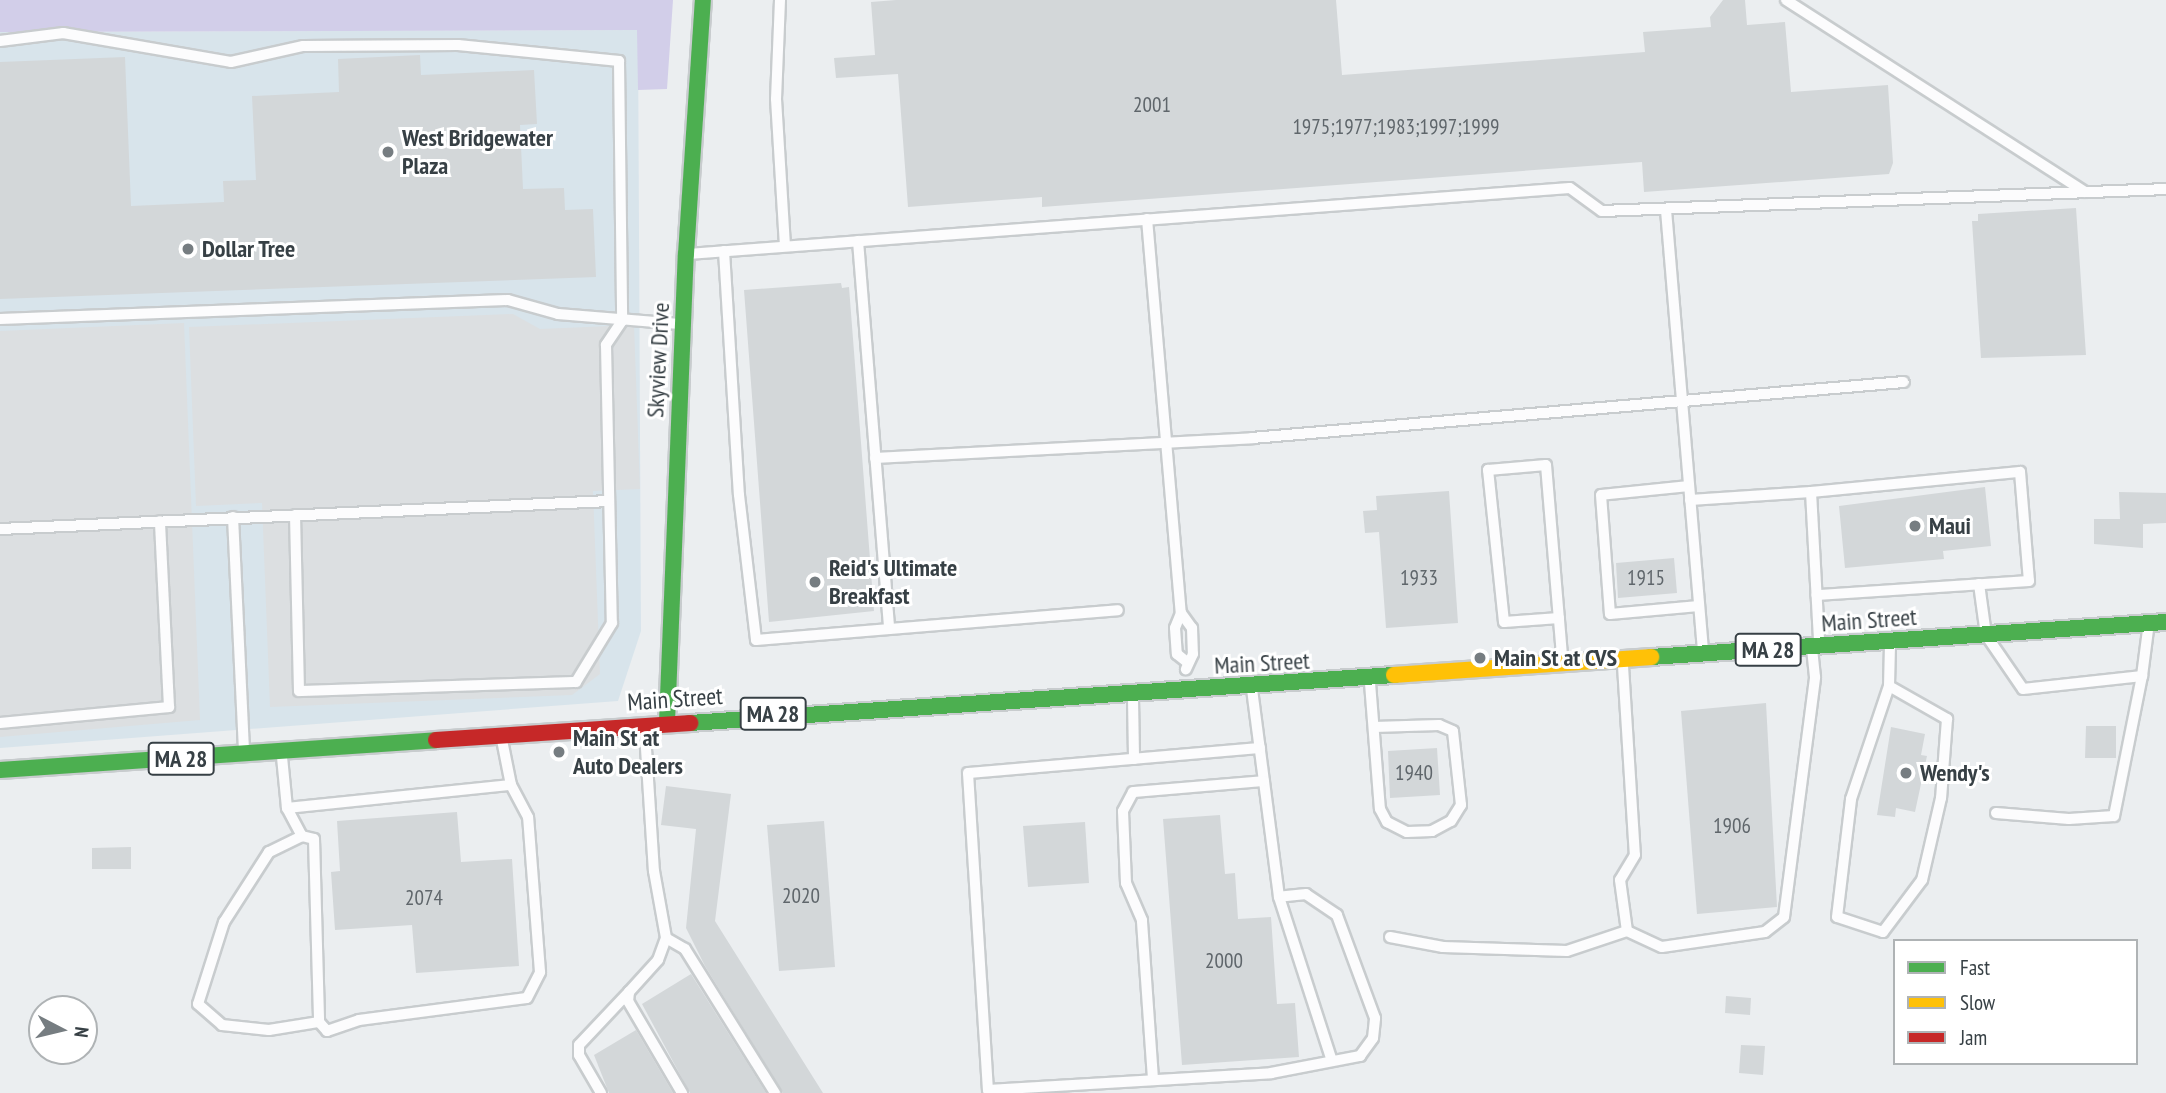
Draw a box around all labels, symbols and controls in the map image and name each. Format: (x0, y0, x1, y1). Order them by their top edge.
house number: 2001 (1133, 92, 1171, 118)
house number: 1975;1977;1983;1997;1999 (1292, 114, 1500, 140)
place label: West Bridgewater Plaza (402, 124, 553, 180)
marker: West Bridgewater Plaza (380, 144, 396, 160)
place label: Dollar Tree (202, 235, 296, 263)
marker: Dollar Tree (180, 241, 196, 257)
street label: Skyview Drive (641, 301, 675, 419)
place label: Maui (1929, 512, 1971, 540)
marker: Maui (1907, 518, 1923, 534)
place label: Reid's Ultimate Breakfast (829, 554, 957, 610)
house number: 1933 (1400, 565, 1438, 591)
house number: 1915 (1627, 565, 1665, 591)
marker: Reid's Ultimate Breakfast (807, 574, 823, 590)
street label: Main Street (1820, 602, 1918, 638)
road number: MA 28 (1733, 630, 1803, 670)
place label: Main St at CVS (1494, 644, 1617, 672)
street label: Main Street (1214, 646, 1310, 680)
marker: Main St at CVS (1472, 650, 1488, 666)
street label: Main Street (626, 681, 724, 717)
road number: MA 28 (738, 694, 808, 734)
place label: Main St at Auto Dealers (573, 724, 683, 780)
road number: MA 28 (146, 740, 216, 778)
marker: Main St at Auto Dealers (551, 744, 567, 760)
place label: Wendy's (1920, 759, 1990, 787)
house number: 1940 (1395, 760, 1433, 786)
marker: Wendy's (1898, 765, 1914, 781)
house number: 1906 (1713, 813, 1751, 839)
house number: 2020 (782, 883, 820, 909)
house number: 2074 (405, 885, 443, 911)
legend (1893, 939, 2138, 1065)
house number: 2000 (1205, 948, 1243, 974)
text: Fast (1960, 954, 1990, 981)
text: Slow (1960, 989, 1995, 1016)
north arrow (28, 995, 98, 1065)
text: Jam (1960, 1024, 1987, 1051)
text: N (69, 1026, 94, 1039)

